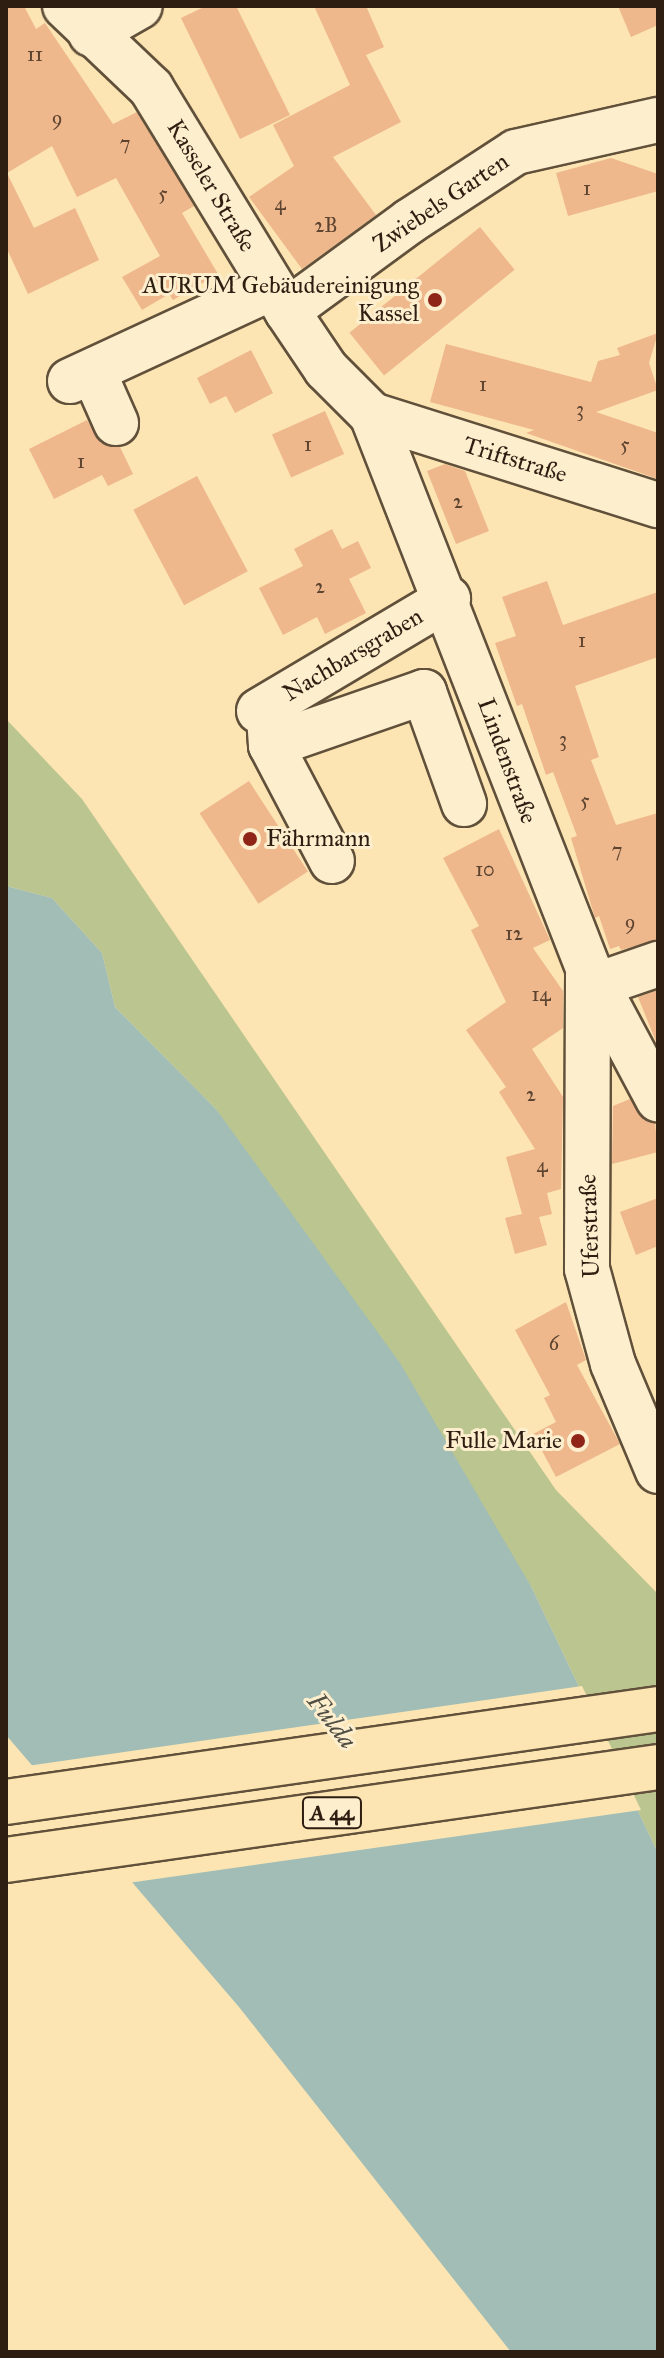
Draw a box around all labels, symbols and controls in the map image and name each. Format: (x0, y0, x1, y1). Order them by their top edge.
house number: 11 (27, 42, 43, 66)
house number: 9 (52, 106, 62, 130)
street label: Kasseler Straße (160, 115, 262, 257)
house number: 7 (120, 131, 130, 155)
street label: Zwiebels Garten (368, 147, 514, 259)
house number: 1 (583, 176, 591, 200)
house number: 5 (158, 181, 168, 205)
house number: 4 (274, 191, 286, 215)
house number: 2B (314, 213, 338, 237)
place label: AURUM Gebäudereinigung Kassel (142, 272, 419, 328)
marker: AURUM Gebäudereinigung Kassel (426, 291, 444, 309)
house number: 1 (479, 372, 487, 396)
house number: 3 (576, 397, 584, 421)
street label: Triftstraße (460, 431, 570, 489)
house number: 1 (304, 432, 312, 456)
house number: 5 (620, 432, 630, 456)
house number: 1 (77, 449, 85, 473)
house number: 2 (453, 489, 463, 513)
house number: 2 (315, 574, 325, 598)
street label: Nachbarsgraben (278, 602, 428, 708)
house number: 1 (578, 628, 586, 652)
street label: Lindenstraße (471, 694, 543, 828)
house number: 3 (559, 727, 567, 751)
house number: 5 (580, 788, 590, 812)
place label: Fährmann (266, 825, 370, 853)
marker: Fährmann (241, 830, 259, 848)
house number: 7 (612, 838, 622, 862)
house number: 10 (475, 857, 495, 881)
house number: 9 (625, 910, 635, 934)
house number: 12 (505, 921, 523, 945)
house number: 14 (531, 982, 551, 1006)
house number: 2 (526, 1082, 536, 1106)
house number: 4 (536, 1153, 548, 1177)
street label: Uferstraße (574, 1173, 606, 1279)
house number: 6 (549, 1331, 559, 1355)
place label: Fulle Marie (445, 1427, 562, 1455)
marker: Fulle Marie (569, 1432, 587, 1450)
water label: Fulda (300, 1687, 364, 1755)
road number: A 44 (300, 1795, 364, 1831)

